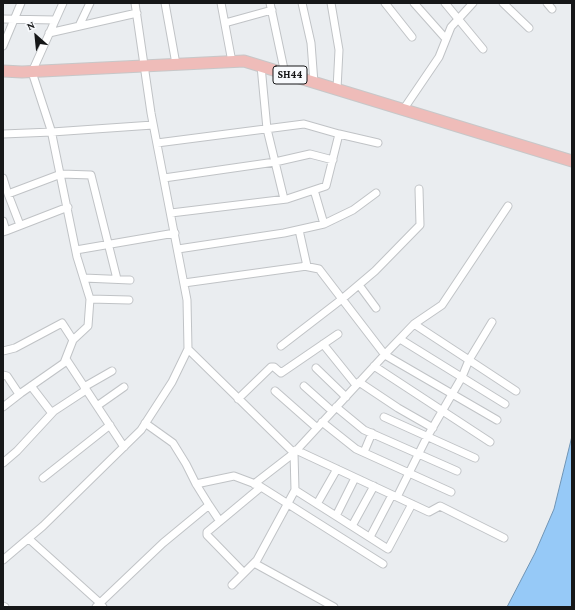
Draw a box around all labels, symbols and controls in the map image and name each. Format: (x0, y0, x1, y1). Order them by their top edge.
north arrow (16, 16, 56, 56)
text: N (24, 18, 37, 32)
road number: SH44 (273, 66, 307, 84)

